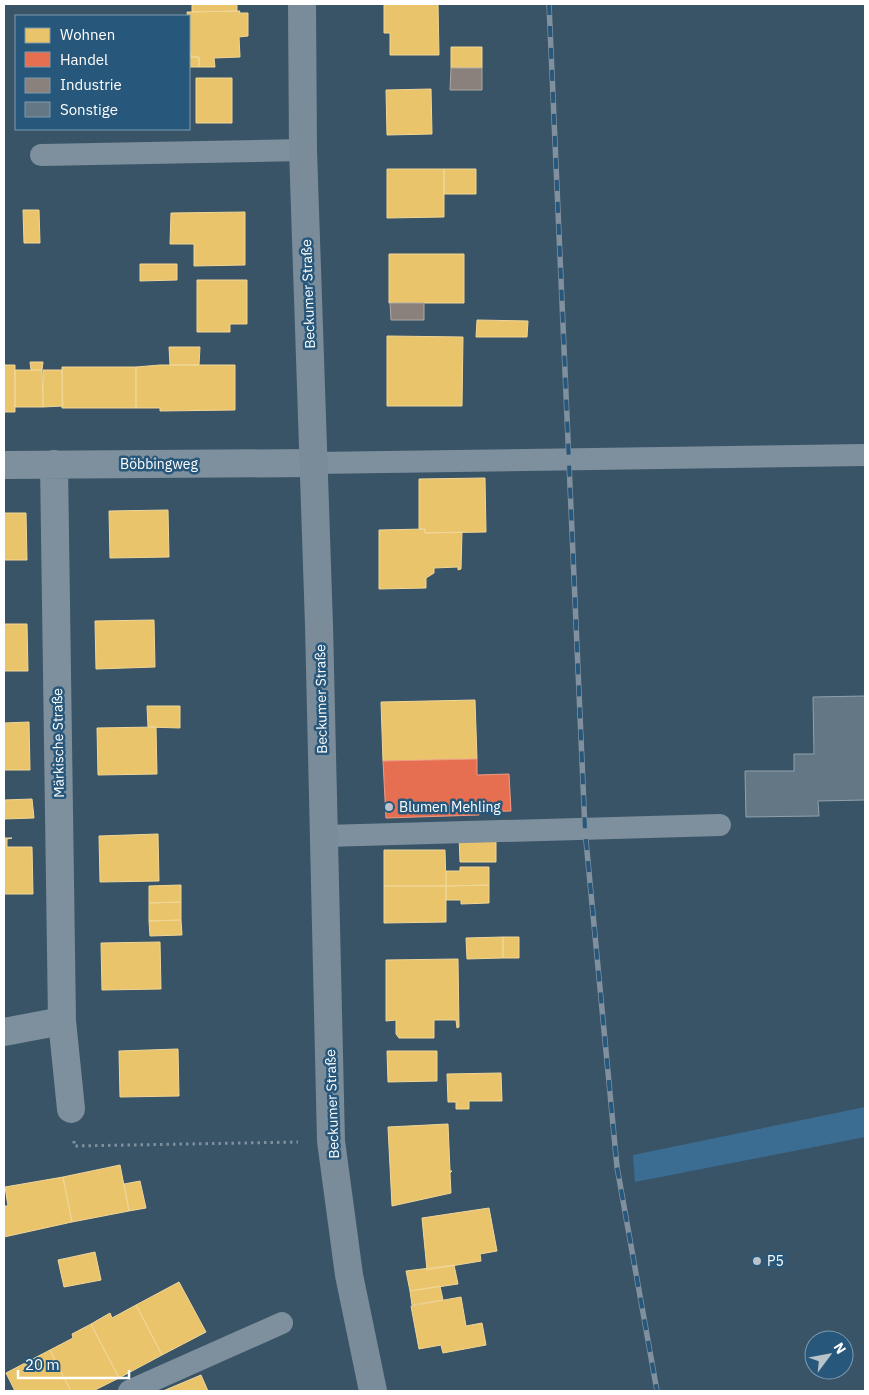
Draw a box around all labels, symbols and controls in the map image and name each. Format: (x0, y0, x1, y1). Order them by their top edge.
legend (15, 15, 190, 130)
text: Wohnen (60, 25, 115, 44)
text: Handel (60, 50, 108, 69)
text: Industrie (60, 75, 122, 94)
text: Sonstige (60, 100, 118, 119)
street label: Beckumer Straße (297, 239, 319, 349)
street label: Böbbingweg (120, 455, 199, 473)
street label: Beckumer Straße (311, 644, 331, 754)
street label: Märkische Straße (48, 688, 68, 798)
place label: Blumen Mehling (399, 798, 501, 816)
marker: Blumen Mehling (383, 801, 395, 813)
street label: Beckumer Straße (321, 1049, 343, 1159)
place label: P5 (767, 1252, 784, 1270)
marker: P5 (751, 1255, 763, 1267)
north arrow (804, 1330, 854, 1380)
text: N (830, 1339, 850, 1357)
scale bar (18, 1348, 129, 1380)
text: 20 m (25, 1355, 60, 1374)

